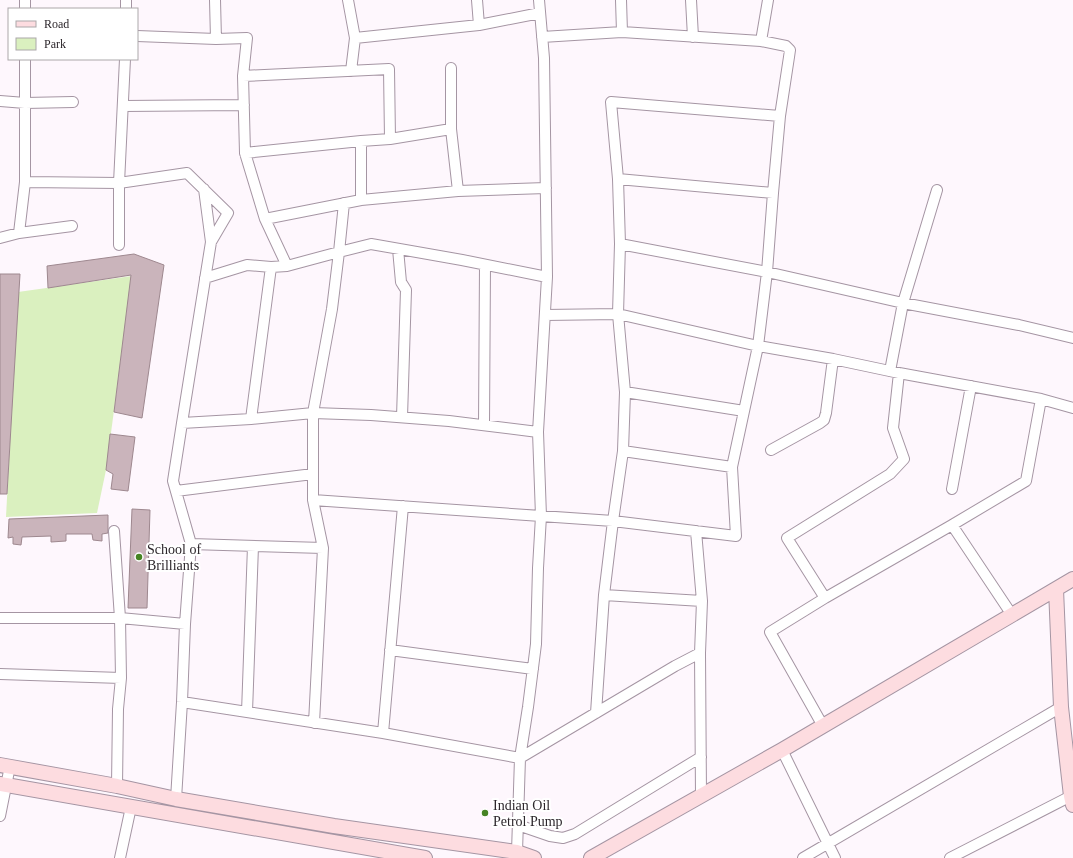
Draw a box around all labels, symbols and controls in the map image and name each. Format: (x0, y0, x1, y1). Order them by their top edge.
legend (8, 8, 138, 60)
text: Road (44, 17, 69, 31)
text: Park (44, 37, 66, 51)
place label: School of Brilliants (147, 542, 201, 573)
marker: School of Brilliants (134, 552, 144, 562)
place label: Indian Oil Petrol Pump (493, 798, 563, 829)
marker: Indian Oil Petrol Pump (480, 808, 490, 818)

